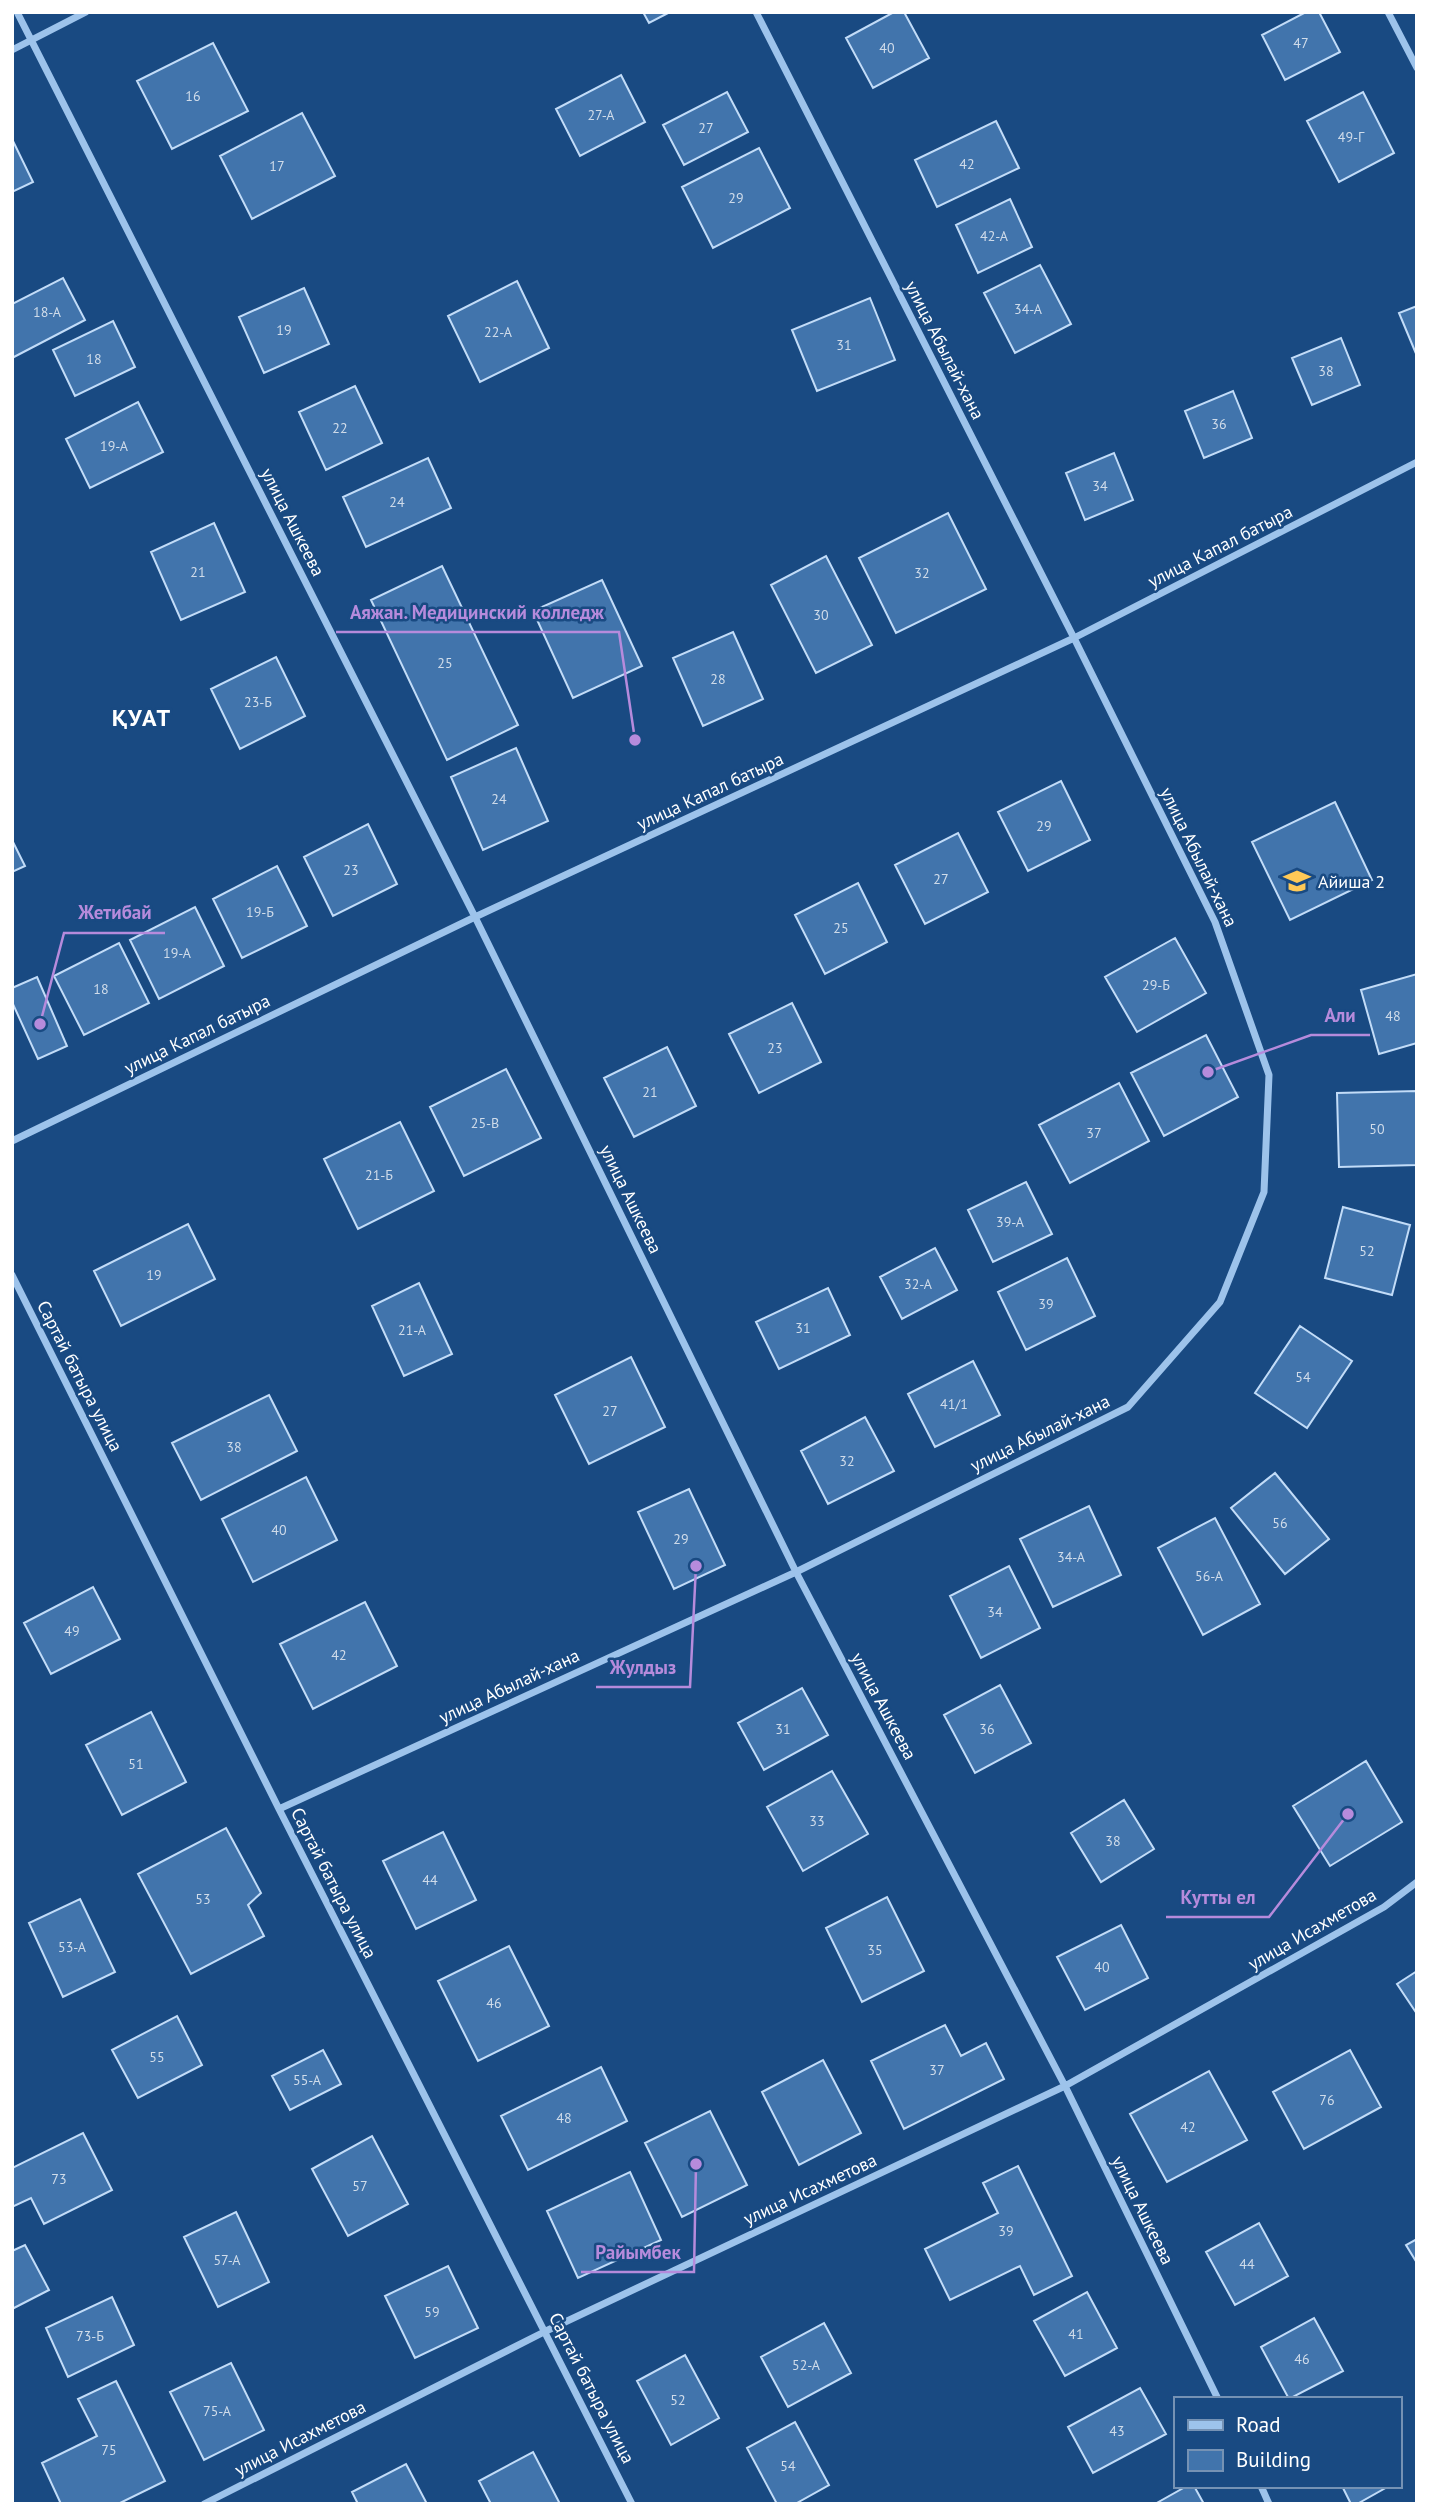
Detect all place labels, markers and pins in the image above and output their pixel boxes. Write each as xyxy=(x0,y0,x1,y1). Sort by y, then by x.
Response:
callout: Аяжан. Медицинский колледж xyxy=(336,592,619,632)
school or university icon: Айиша 2 xyxy=(1282,866,1312,896)
place label: Айиша 2 xyxy=(1318,870,1385,893)
callout: Жетибай xyxy=(64,893,165,933)
callout: Али xyxy=(1311,995,1370,1035)
callout: Жулдыз xyxy=(596,1647,690,1687)
callout: Кутты ел xyxy=(1166,1877,1269,1917)
callout: Райымбек xyxy=(581,2232,694,2272)

